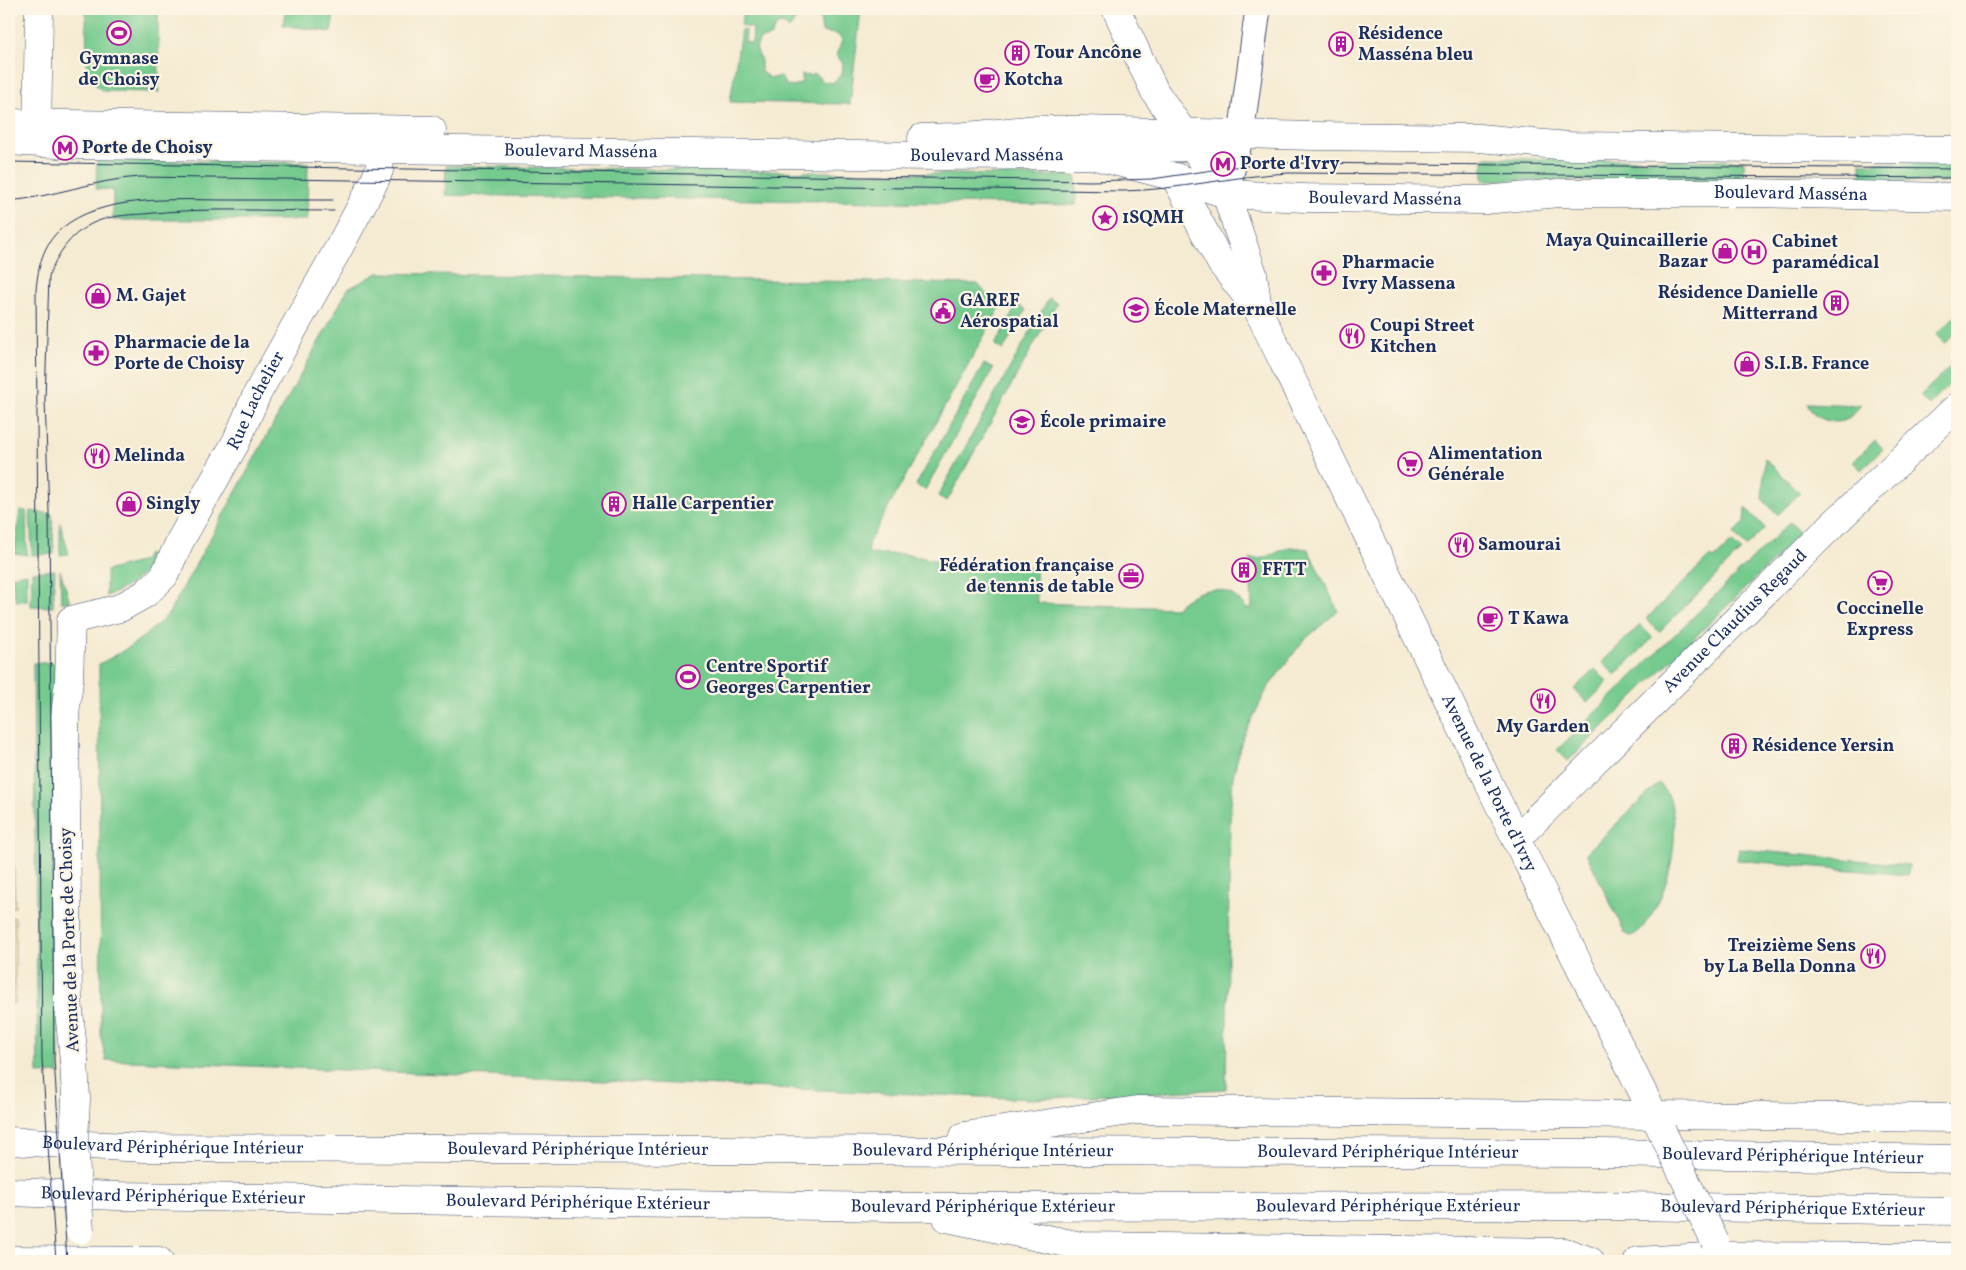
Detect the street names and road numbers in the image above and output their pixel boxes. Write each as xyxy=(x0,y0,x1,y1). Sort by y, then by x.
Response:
street label: Boulevard Masséna xyxy=(504,138,658,165)
street label: Boulevard Masséna xyxy=(910,143,1064,169)
street label: Boulevard Masséna xyxy=(1714,180,1868,208)
street label: Boulevard Masséna xyxy=(1308,186,1462,212)
street label: Rue Lachelier xyxy=(221,346,291,455)
street label: Avenue Claudius Regaud xyxy=(1657,544,1813,699)
street label: Avenue de la Porte d'Ivry xyxy=(1435,690,1543,877)
street label: Avenue de la Porte de Choisy xyxy=(54,827,86,1053)
street label: Boulevard Périphérique Intérieur xyxy=(41,1130,304,1161)
street label: Boulevard Périphérique Intérieur xyxy=(447,1137,709,1162)
street label: Boulevard Périphérique Intérieur xyxy=(852,1138,1114,1164)
street label: Boulevard Périphérique Intérieur xyxy=(1257,1139,1519,1165)
street label: Boulevard Périphérique Intérieur xyxy=(1662,1142,1924,1171)
street label: Boulevard Périphérique Extérieur xyxy=(40,1181,306,1211)
street label: Boulevard Périphérique Extérieur xyxy=(445,1188,711,1217)
street label: Boulevard Périphérique Extérieur xyxy=(850,1194,1116,1220)
street label: Boulevard Périphérique Extérieur xyxy=(1255,1194,1521,1219)
street label: Boulevard Périphérique Extérieur xyxy=(1660,1194,1926,1223)

